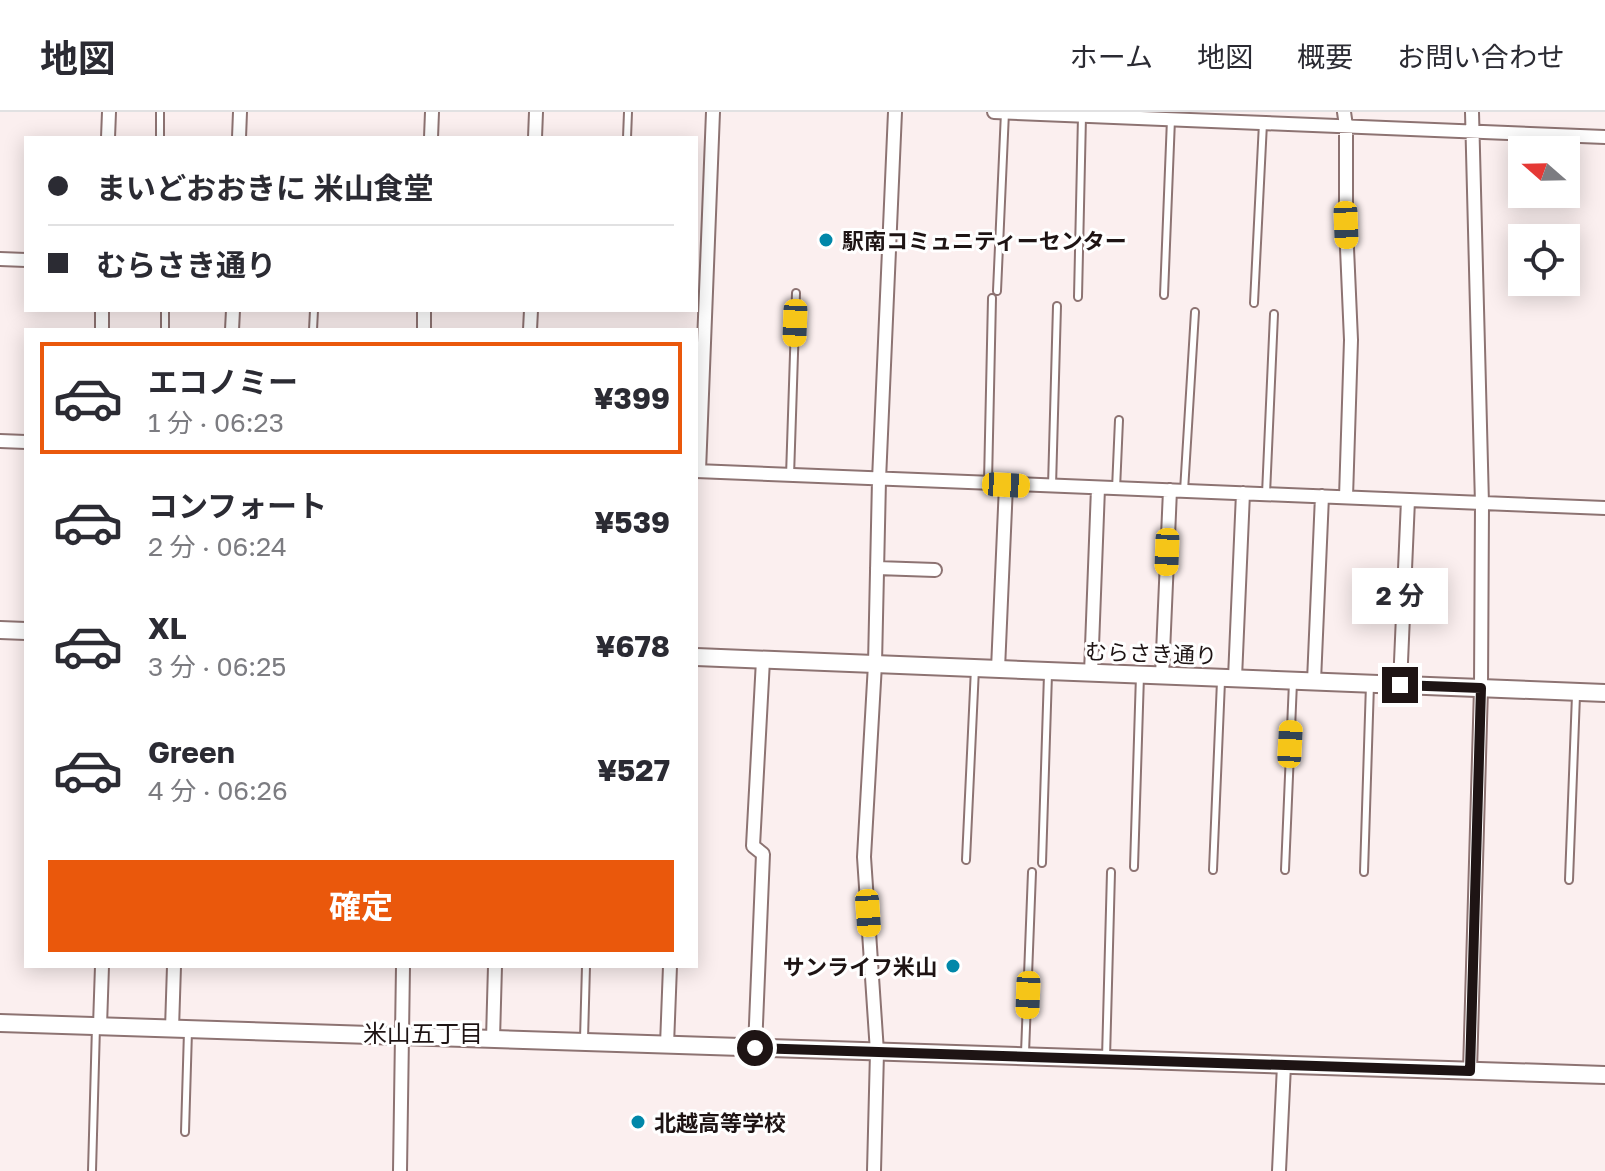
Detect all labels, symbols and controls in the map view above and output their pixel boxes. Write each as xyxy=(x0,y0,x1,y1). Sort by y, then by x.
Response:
text: 地図 xyxy=(40,35,116,80)
text: ホーム xyxy=(1070,40,1153,73)
text: 地図 xyxy=(1197,40,1253,73)
text: 概要 xyxy=(1297,40,1353,73)
text: お問い合わせ xyxy=(1397,40,1565,73)
north arrow xyxy=(1508,136,1580,208)
map controls xyxy=(1508,136,1580,296)
text: まいどおおきに 米山食堂 xyxy=(96,170,434,206)
car xyxy=(1333,201,1359,249)
button: locate xyxy=(1508,224,1580,296)
place label: 駅南コミュニティーセンター xyxy=(842,227,1127,254)
marker: 駅南コミュニティーセンター xyxy=(817,231,835,249)
text: むらさき通り xyxy=(96,247,276,283)
car xyxy=(782,299,808,347)
icon: car xyxy=(52,362,124,434)
text: エコノミー xyxy=(148,364,298,400)
text: ¥399 xyxy=(594,380,670,416)
text: 1 分 · 06:23 xyxy=(148,407,284,438)
car xyxy=(981,472,1031,498)
icon: car xyxy=(52,486,124,558)
text: コンフォート xyxy=(148,488,327,524)
text: ¥539 xyxy=(595,504,670,540)
car xyxy=(1154,528,1180,576)
text: 2 分 · 06:24 xyxy=(148,531,287,562)
callout: 2 分 xyxy=(1352,569,1448,625)
text: 2 分 xyxy=(1376,580,1424,611)
icon: car xyxy=(52,610,124,682)
text: XL xyxy=(148,610,187,646)
text: ¥678 xyxy=(596,628,670,664)
street label: むらさき通り xyxy=(1085,637,1217,669)
text: 3 分 · 06:25 xyxy=(148,651,286,682)
route end xyxy=(1382,667,1418,703)
car xyxy=(1277,719,1303,769)
icon: car xyxy=(52,734,124,806)
text: Green xyxy=(148,734,235,770)
text: ¥527 xyxy=(597,752,670,788)
text: 4 分 · 06:26 xyxy=(148,775,288,806)
button: 確定 xyxy=(48,860,674,952)
car xyxy=(854,888,882,938)
place label: サンライフ米山 xyxy=(783,953,937,980)
marker: サンライフ米山 xyxy=(944,957,962,975)
car xyxy=(1015,971,1041,1019)
district label: 米山五丁目 xyxy=(363,1018,483,1047)
route start xyxy=(737,1030,773,1066)
place label: 北越高等学校 xyxy=(654,1109,786,1136)
marker: 北越高等学校 xyxy=(629,1113,647,1131)

